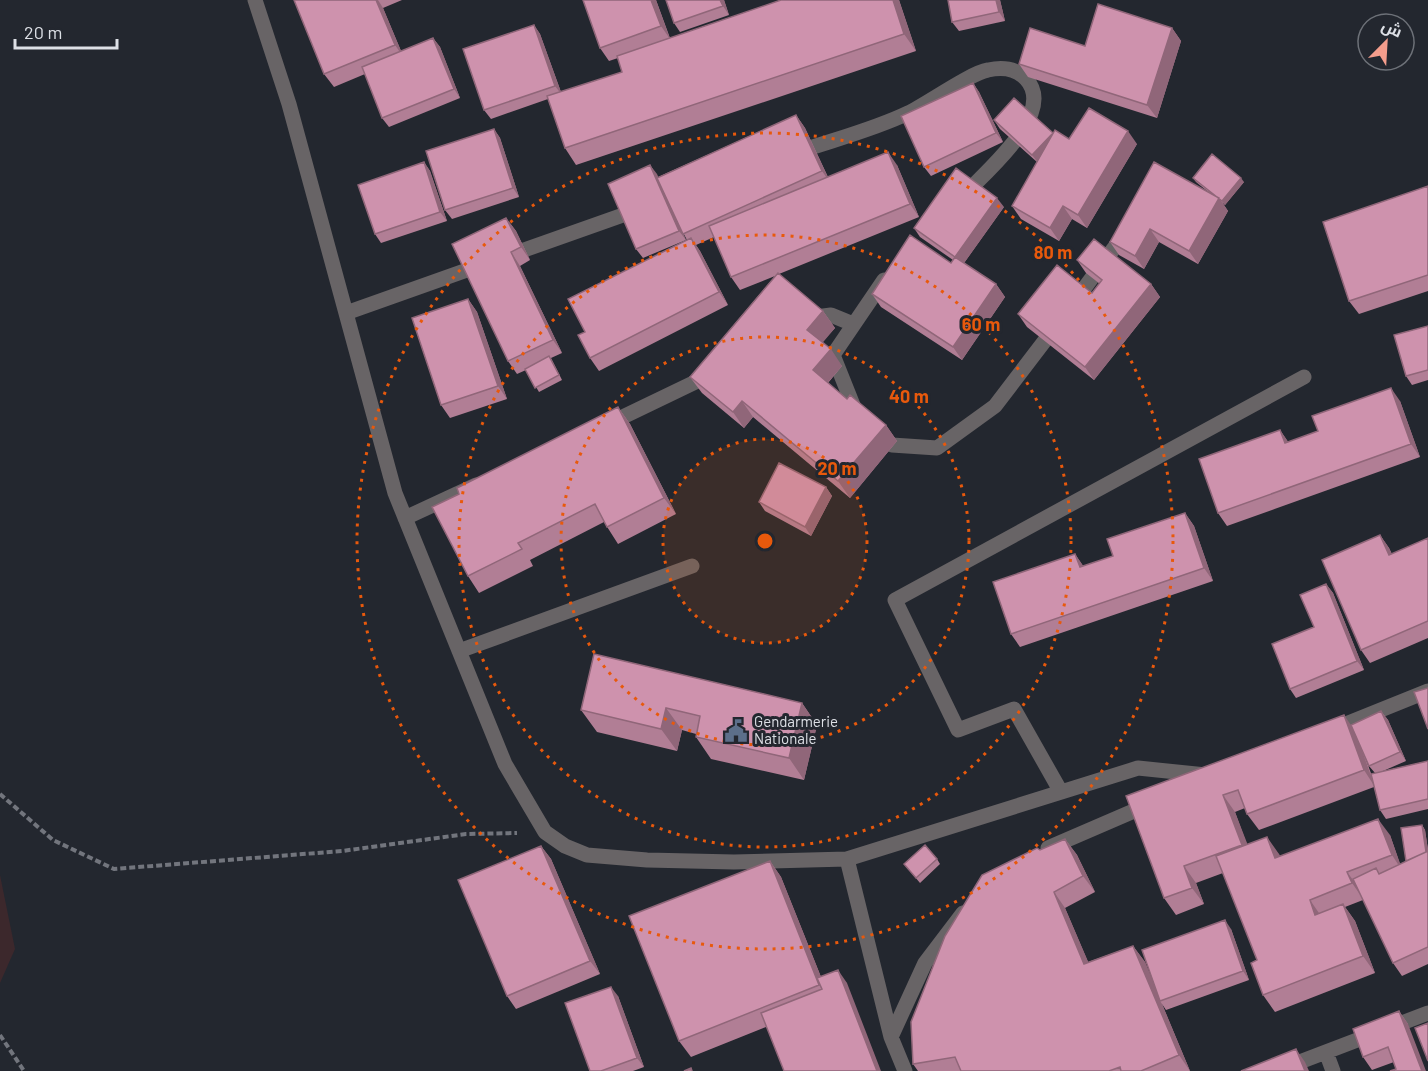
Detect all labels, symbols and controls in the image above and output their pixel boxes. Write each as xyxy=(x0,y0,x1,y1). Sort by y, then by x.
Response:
scale bar xyxy=(15,12,117,50)
north arrow xyxy=(1356,12,1416,72)
text: ش xyxy=(1379,15,1406,42)
text: 20 m xyxy=(24,21,62,43)
text: 80 m xyxy=(1034,241,1072,263)
text: 60 m xyxy=(962,313,1000,335)
text: 40 m xyxy=(889,385,929,407)
text: 20 m xyxy=(818,457,856,479)
centre of rings xyxy=(755,531,775,551)
place label: Gendarmerie Nationale xyxy=(754,712,838,747)
public building icon: Gendarmerie Nationale xyxy=(723,718,749,744)

